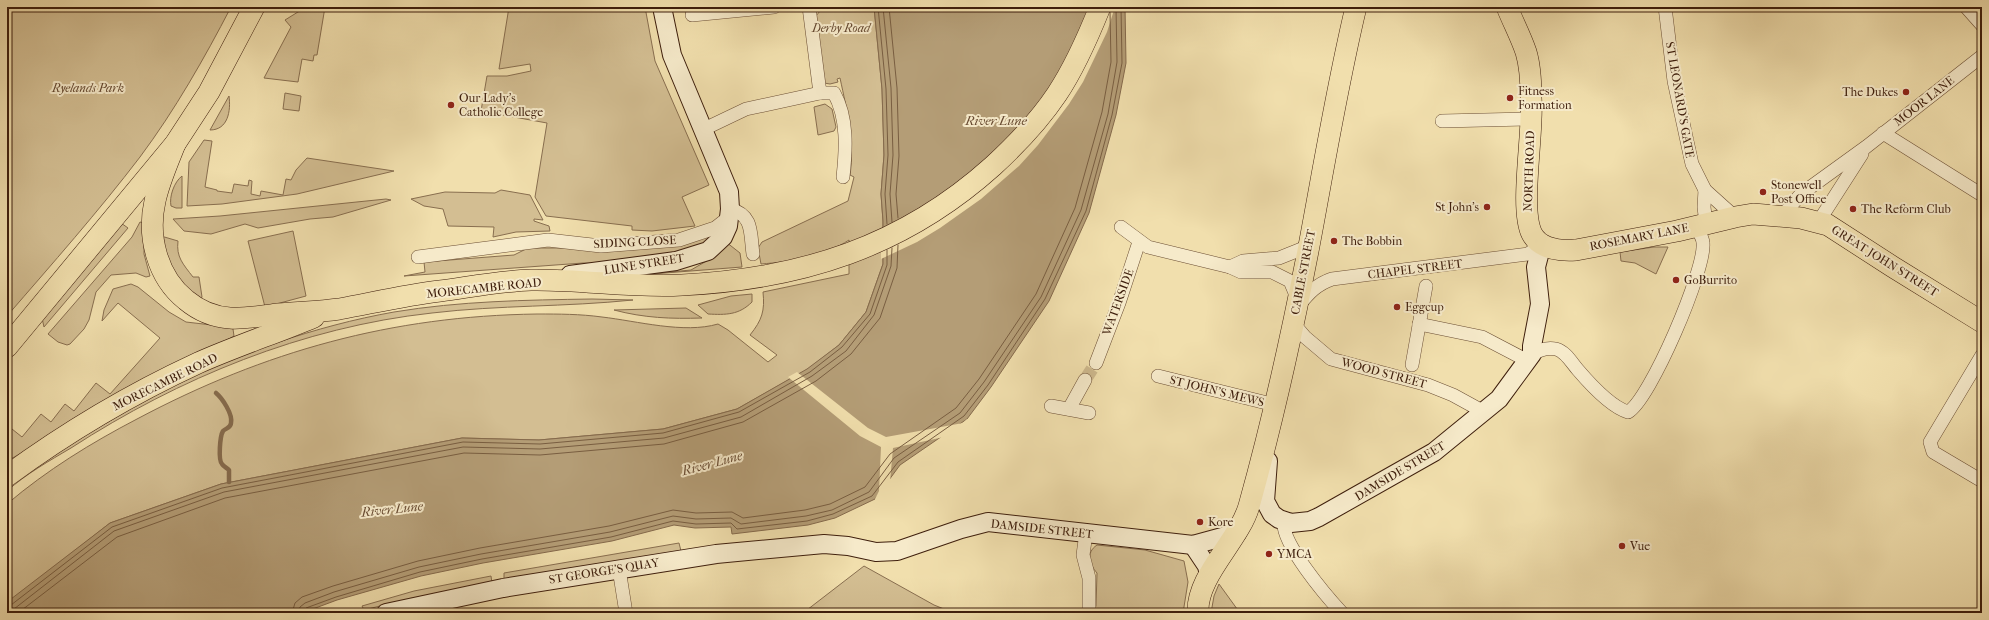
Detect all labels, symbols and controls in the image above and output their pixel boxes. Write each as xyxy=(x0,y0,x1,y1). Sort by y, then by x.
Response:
park label: Derby Road xyxy=(811,21,872,35)
street label: ST LEONARD'S GATE xyxy=(1663,41,1697,159)
street label: MOOR LANE xyxy=(1891,73,1957,129)
park label: Ryelands Park xyxy=(51,81,124,95)
place label: Fitness Formation xyxy=(1518,84,1572,112)
place label: The Dukes xyxy=(1842,85,1899,99)
marker: The Dukes xyxy=(1901,87,1911,97)
place label: Our Lady's Catholic College xyxy=(459,91,543,119)
marker: Fitness Formation xyxy=(1505,93,1515,103)
marker: Our Lady's Catholic College xyxy=(446,100,456,110)
water label: River Lune xyxy=(964,113,1028,128)
street label: NORTH ROAD xyxy=(1521,130,1537,212)
place label: Stonewell Post Office xyxy=(1771,178,1827,206)
marker: Stonewell Post Office xyxy=(1758,187,1768,197)
place label: St John's xyxy=(1435,200,1480,214)
marker: St John's xyxy=(1482,202,1492,212)
place label: The Reform Club xyxy=(1861,202,1951,216)
marker: The Reform Club xyxy=(1848,204,1858,214)
street label: ROSEMARY LANE xyxy=(1588,221,1690,253)
street label: GREAT JOHN STREET xyxy=(1829,222,1942,300)
street label: CABLE STREET xyxy=(1288,227,1318,316)
street label: SIDING CLOSE xyxy=(593,233,677,251)
place label: The Bobbin xyxy=(1342,234,1402,248)
marker: The Bobbin xyxy=(1329,236,1339,246)
street label: LUNE STREET xyxy=(603,251,686,277)
street label: CHAPEL STREET xyxy=(1367,256,1464,282)
street label: WATERSIDE xyxy=(1099,267,1137,338)
place label: GoBurrito xyxy=(1684,273,1737,287)
street label: MORECAMBE ROAD xyxy=(426,275,542,301)
marker: GoBurrito xyxy=(1671,275,1681,285)
place label: Eggcup xyxy=(1405,300,1444,314)
marker: Eggcup xyxy=(1392,302,1402,312)
street label: MORECAMBE ROAD xyxy=(110,350,220,414)
street label: WOOD STREET xyxy=(1339,355,1429,391)
street label: ST JOHN'S MEWS xyxy=(1168,372,1266,410)
street label: DAMSIDE STREET xyxy=(1352,438,1449,504)
water label: River Lune xyxy=(679,448,744,478)
water label: River Lune xyxy=(360,498,424,520)
place label: Kore xyxy=(1208,515,1234,529)
street label: DAMSIDE STREET xyxy=(990,517,1095,541)
marker: Kore xyxy=(1195,517,1205,527)
place label: Vue xyxy=(1629,539,1650,553)
marker: Vue xyxy=(1617,541,1627,551)
place label: YMCA xyxy=(1276,547,1312,561)
marker: YMCA xyxy=(1264,549,1274,559)
street label: ST GEORGE'S QUAY xyxy=(548,555,661,587)

